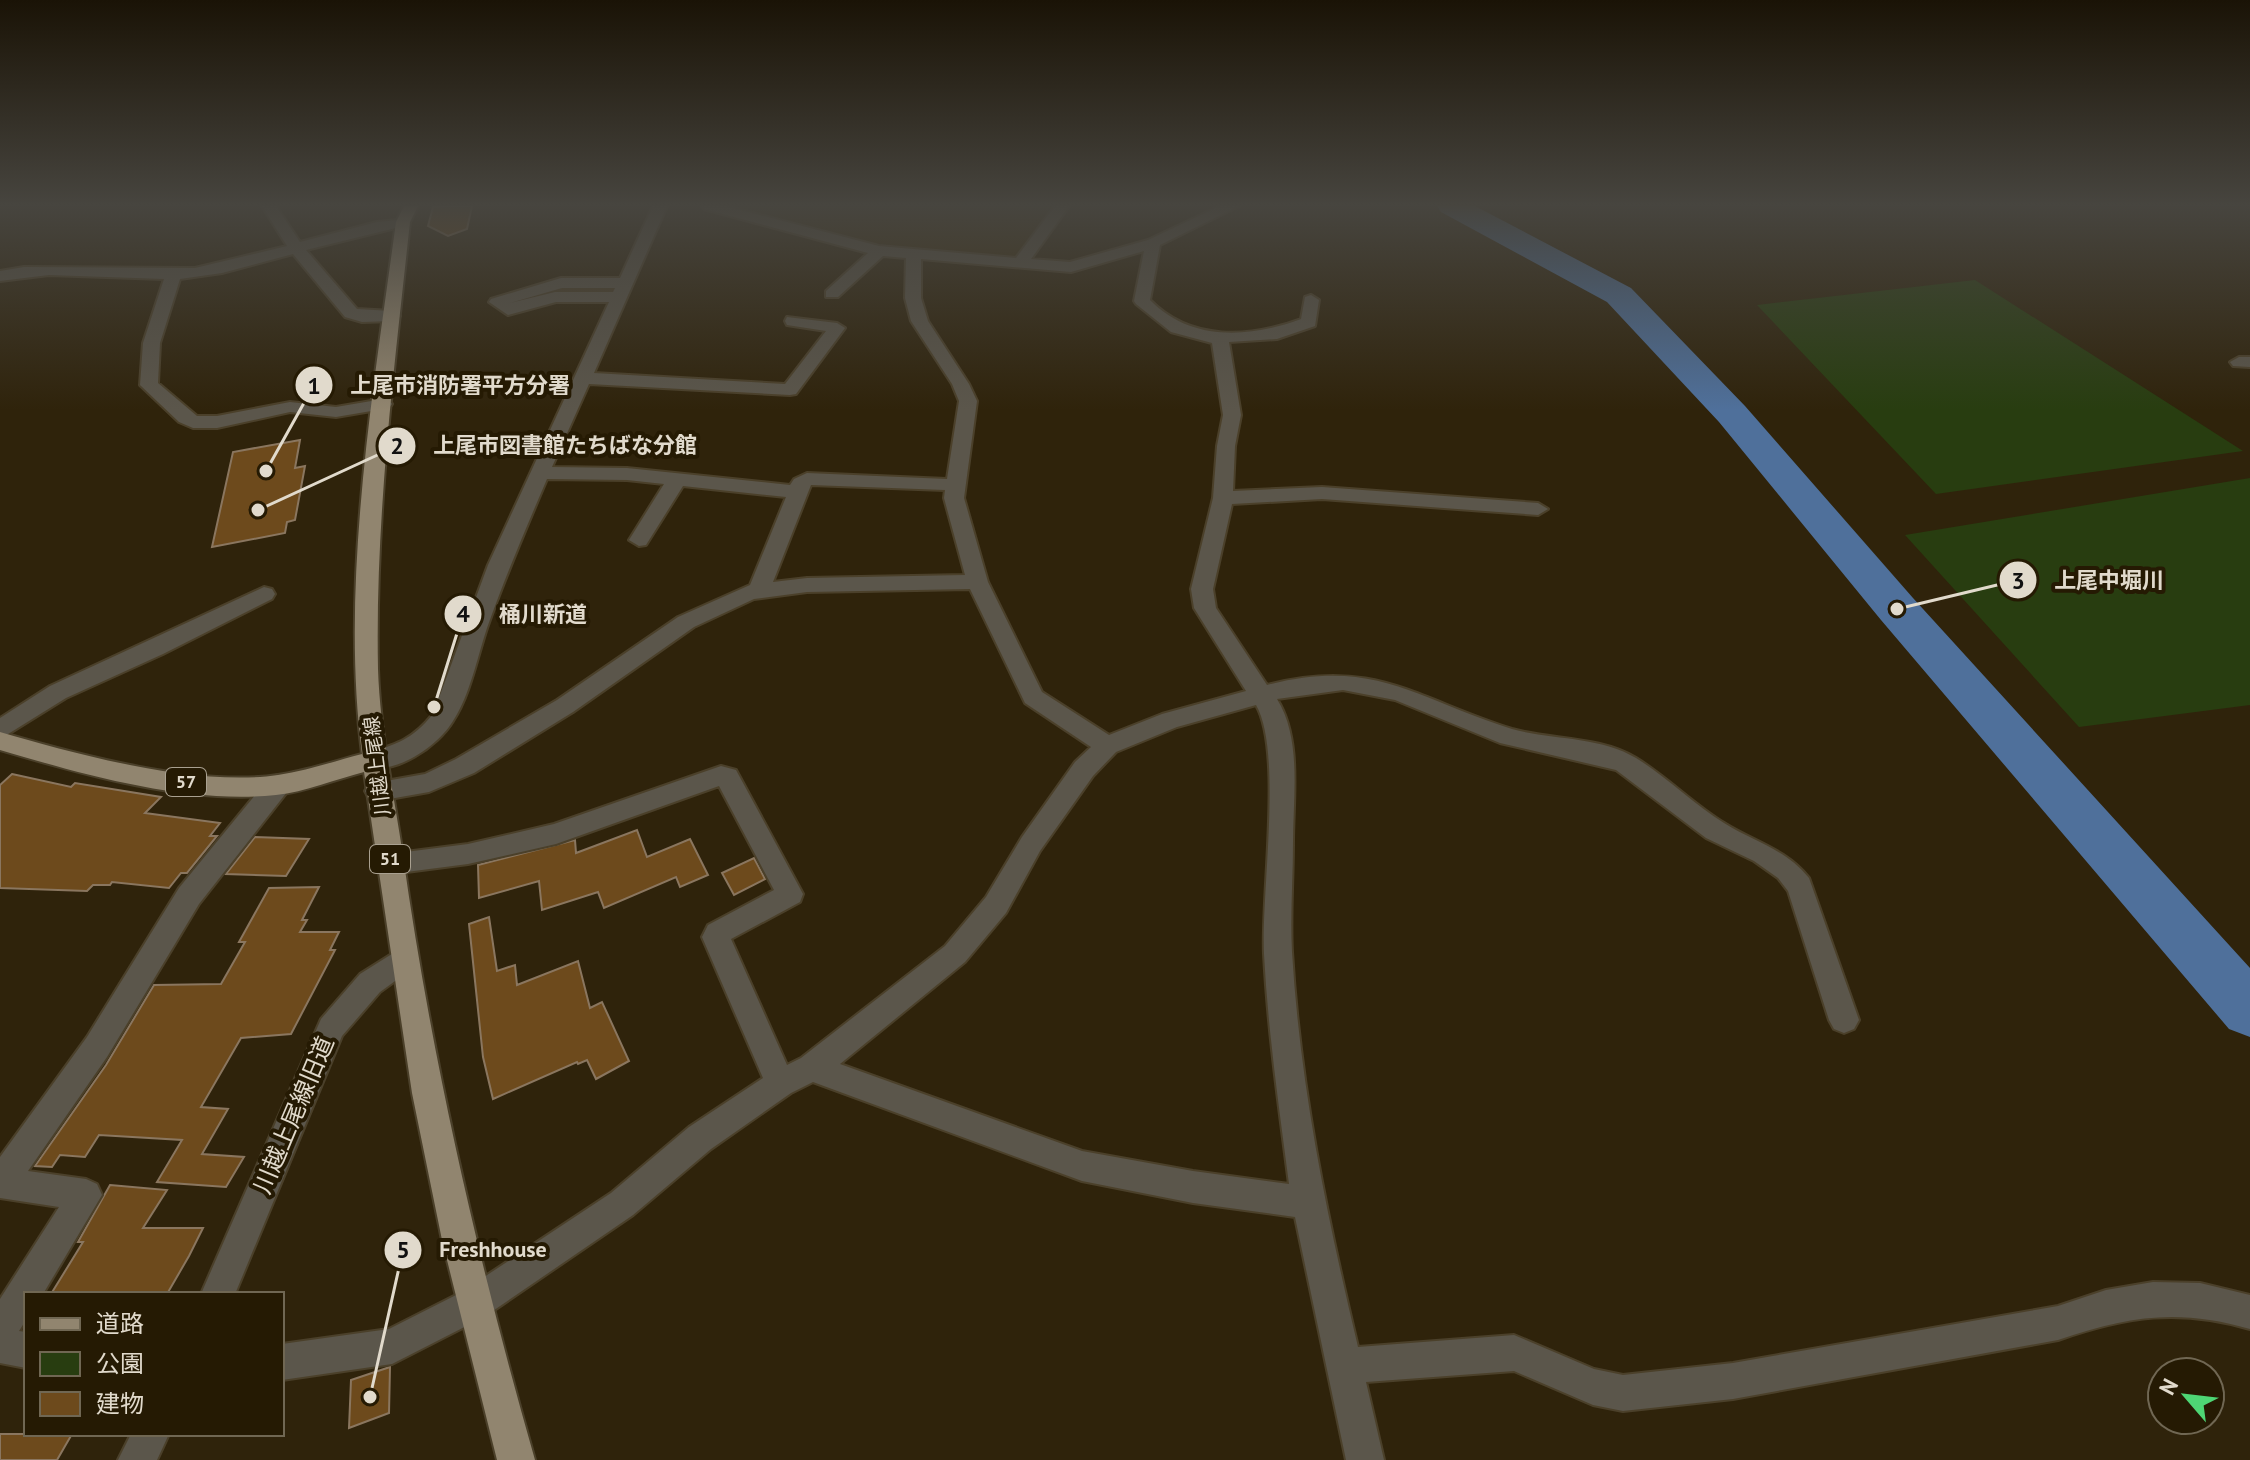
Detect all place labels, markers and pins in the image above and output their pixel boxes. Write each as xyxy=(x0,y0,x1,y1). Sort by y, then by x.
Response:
callout: 上尾市消防署平方分署 xyxy=(294,362,586,408)
callout: 上尾市図書館たちばな分館 xyxy=(377,423,713,469)
callout: 上尾中堀川 xyxy=(1998,557,2180,603)
callout: 桶川新道 xyxy=(443,591,603,637)
callout: Freshhouse xyxy=(383,1227,563,1273)

